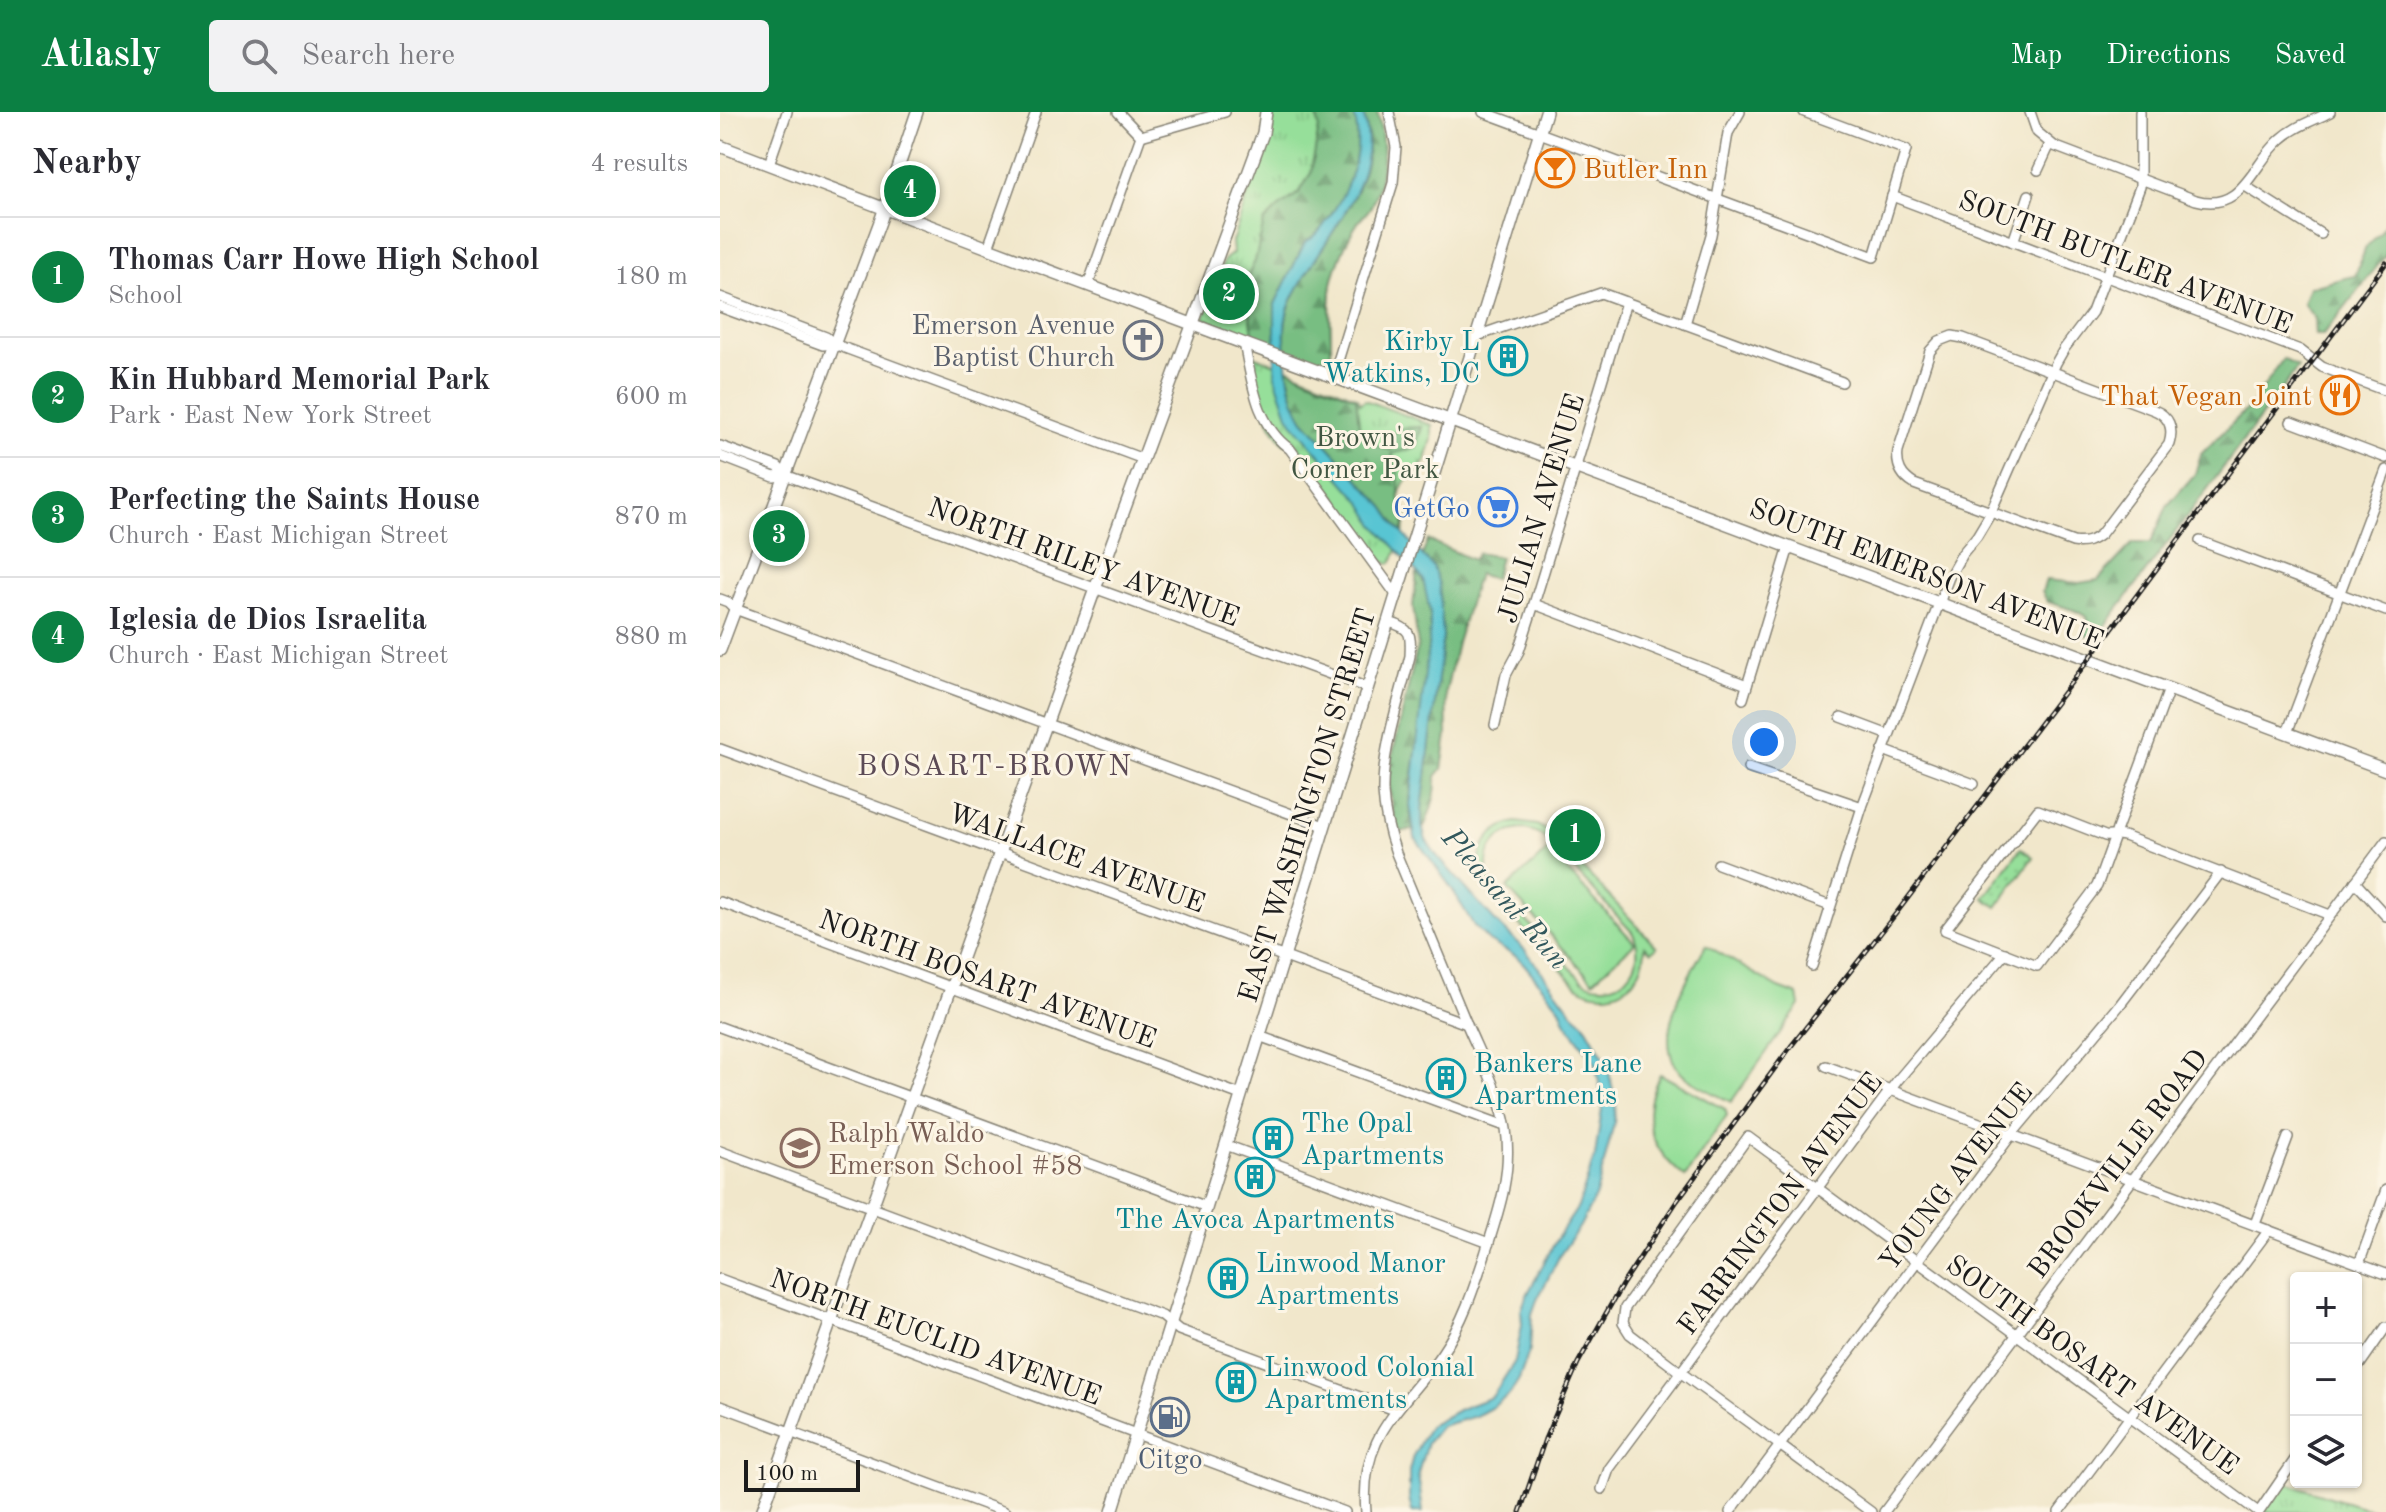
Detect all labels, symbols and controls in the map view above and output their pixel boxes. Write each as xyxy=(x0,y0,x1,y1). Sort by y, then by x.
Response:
search box xyxy=(209,20,769,92)
icon: search xyxy=(237,34,281,78)
text: Atlasly xyxy=(40,37,161,75)
text: Search here xyxy=(301,41,455,71)
text: Map xyxy=(2010,42,2062,70)
text: Directions xyxy=(2106,42,2231,70)
text: Saved xyxy=(2275,42,2346,70)
text: Nearby xyxy=(32,147,142,181)
bar icon: Butler Inn xyxy=(1534,147,1576,189)
text: 4 results xyxy=(590,151,688,177)
place label: Butler Inn xyxy=(1583,157,1708,185)
pin: 4 xyxy=(884,161,936,221)
street label: SOUTH BUTLER AVENUE xyxy=(1954,187,2296,340)
text: Thomas Carr Howe High School xyxy=(108,246,539,276)
text: 1 xyxy=(50,264,66,290)
text: 180 m xyxy=(615,264,688,290)
pin: 2 xyxy=(1203,264,1255,324)
text: School xyxy=(108,283,182,309)
place label: Emerson Avenue Baptist Church xyxy=(911,313,1115,373)
church icon: Emerson Avenue Baptist Church xyxy=(1122,319,1164,361)
place label: Kirby L Watkins, DC xyxy=(1323,329,1480,389)
building icon: Kirby L Watkins, DC xyxy=(1487,335,1529,377)
text: Kin Hubbard Memorial Park xyxy=(108,366,490,396)
restaurant icon: That Vegan Joint xyxy=(2319,374,2361,416)
text: 2 xyxy=(50,384,66,410)
text: 600 m xyxy=(615,384,688,410)
place label: That Vegan Joint xyxy=(2100,384,2312,412)
street label: JULIAN AVENUE xyxy=(1495,391,1591,627)
text: Park · East New York Street xyxy=(108,403,432,429)
park label: Brown's Corner Park xyxy=(1290,425,1440,485)
text: Perfecting the Saints House xyxy=(108,486,480,516)
supermarket icon: GetGo xyxy=(1477,486,1519,528)
street label: NORTH RILEY AVENUE xyxy=(924,494,1242,633)
street label: SOUTH EMERSON AVENUE xyxy=(1745,495,2107,656)
place label: GetGo xyxy=(1393,496,1470,524)
text: 3 xyxy=(50,504,66,530)
text: 870 m xyxy=(615,504,688,530)
pin: 3 xyxy=(753,506,805,566)
text: Church · East Michigan Street xyxy=(108,523,448,549)
text: Iglesia de Dios Israelita xyxy=(108,606,427,636)
street label: EAST WASHINGTON STREET xyxy=(1235,606,1382,1006)
text: 4 xyxy=(50,624,66,650)
text: 880 m xyxy=(615,624,688,650)
text: Church · East Michigan Street xyxy=(108,643,448,669)
your location xyxy=(1744,722,1784,762)
district label: BOSART-BROWN xyxy=(857,752,1133,782)
street label: WALLACE AVENUE xyxy=(944,800,1208,919)
pin: 1 xyxy=(1549,805,1601,865)
water label: Pleasant Run xyxy=(1435,822,1574,976)
street label: NORTH BOSART AVENUE xyxy=(815,907,1159,1055)
street label: BROOKVILLE ROAD xyxy=(2024,1045,2214,1284)
place label: Bankers Lane Apartments xyxy=(1474,1051,1642,1111)
building icon: Bankers Lane Apartments xyxy=(1425,1057,1467,1099)
street label: FARRINGTON AVENUE xyxy=(1674,1069,1889,1341)
street label: YOUNG AVENUE xyxy=(1876,1079,2039,1277)
place label: The Opal Apartments xyxy=(1301,1111,1444,1171)
building icon: The Opal Apartments xyxy=(1252,1117,1294,1159)
place label: Ralph Waldo Emerson School #58 xyxy=(828,1121,1083,1181)
school or university icon: Ralph Waldo Emerson School #58 xyxy=(779,1127,821,1169)
building icon: The Avoca Apartments xyxy=(1234,1156,1276,1198)
place label: The Avoca Apartments xyxy=(1115,1207,1395,1235)
place label: Linwood Manor Apartments xyxy=(1256,1251,1446,1311)
street label: SOUTH BOSART AVENUE xyxy=(1940,1251,2242,1482)
building icon: Linwood Manor Apartments xyxy=(1207,1257,1249,1299)
street label: NORTH EUCLID AVENUE xyxy=(766,1266,1104,1412)
map controls xyxy=(2290,1272,2362,1488)
button: + xyxy=(2290,1272,2362,1344)
button: − xyxy=(2290,1344,2362,1416)
place label: Linwood Colonial Apartments xyxy=(1264,1355,1474,1415)
building icon: Linwood Colonial Apartments xyxy=(1215,1361,1257,1403)
fuel station icon: Citgo xyxy=(1149,1396,1191,1438)
button: layers xyxy=(2290,1416,2362,1488)
place label: Citgo xyxy=(1137,1447,1203,1475)
scale bar xyxy=(744,1456,860,1492)
text: 100 m xyxy=(756,1463,818,1485)

